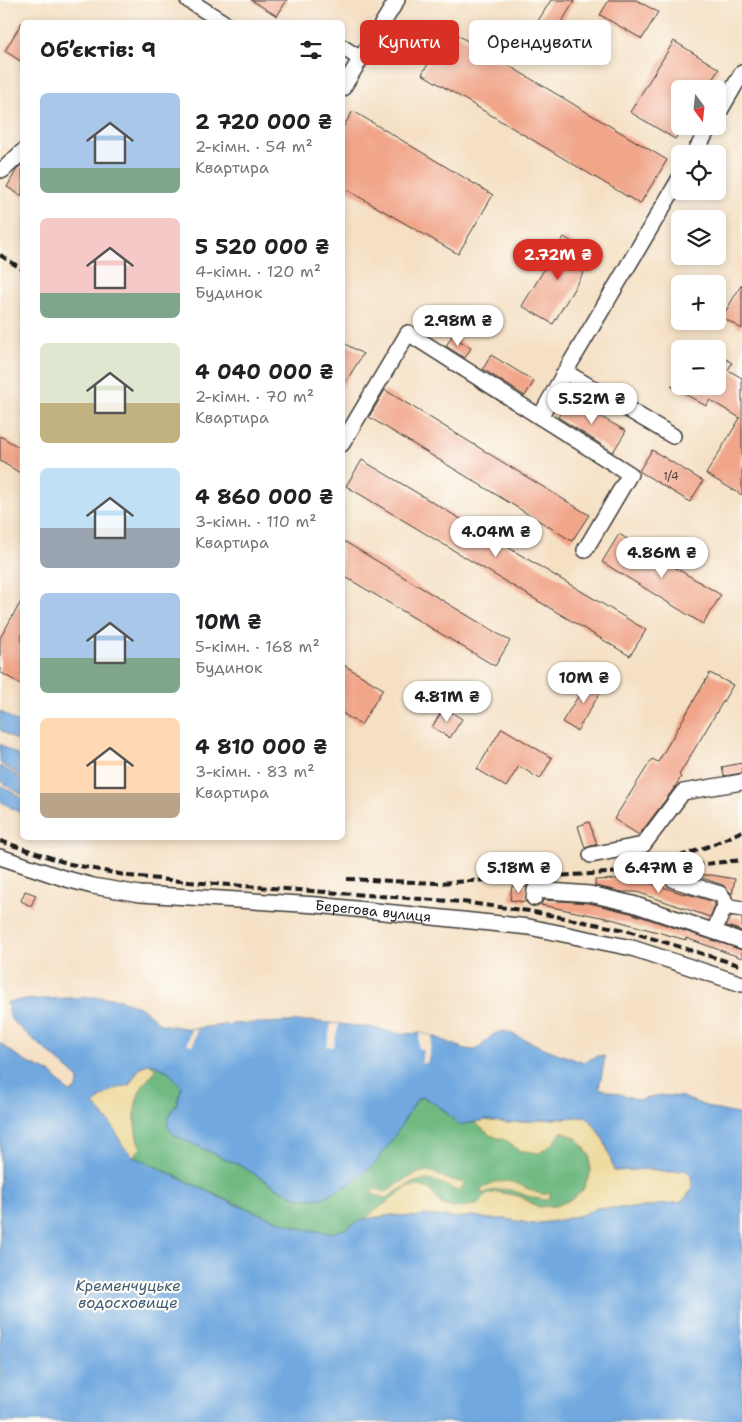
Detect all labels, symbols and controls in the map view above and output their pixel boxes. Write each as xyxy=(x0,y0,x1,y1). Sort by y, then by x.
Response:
chip: Купити xyxy=(360,20,459,65)
chip: Орендувати xyxy=(469,20,611,65)
text: Об’єктів: 9 xyxy=(40,36,156,64)
icon: filters xyxy=(297,36,325,64)
north arrow xyxy=(671,80,726,135)
map controls xyxy=(671,80,726,395)
text: 2 720 000 ₴ xyxy=(195,108,332,136)
icon: home xyxy=(80,113,140,173)
text: 2-кімн. · 54 m² xyxy=(195,136,313,157)
button: locate xyxy=(671,145,726,200)
text: Квартира xyxy=(195,157,269,178)
button: layers xyxy=(671,210,726,265)
text: 5 520 000 ₴ xyxy=(195,233,330,261)
icon: home xyxy=(80,238,140,298)
pin: 2.72M ₴ xyxy=(512,238,604,281)
text: 2.72M ₴ xyxy=(524,244,592,265)
text: 4-кімн. · 120 m² xyxy=(195,261,321,282)
button: + xyxy=(671,275,726,330)
text: Будинок xyxy=(195,282,263,303)
pin: 2.98M ₴ xyxy=(412,304,504,347)
text: 2.98M ₴ xyxy=(424,310,492,331)
button: − xyxy=(671,340,726,395)
text: 4 040 000 ₴ xyxy=(195,358,334,386)
icon: home xyxy=(80,363,140,423)
pin: 5.52M ₴ xyxy=(546,382,638,425)
text: 2-кімн. · 70 m² xyxy=(195,386,314,407)
text: 5.52M ₴ xyxy=(558,388,626,409)
text: Квартира xyxy=(195,407,269,428)
house number: 1/4 xyxy=(663,469,679,484)
text: 4 860 000 ₴ xyxy=(195,483,334,511)
icon: home xyxy=(80,488,140,548)
text: 3-кімн. · 110 m² xyxy=(195,511,317,532)
pin: 4.04M ₴ xyxy=(450,516,542,558)
text: 4.04M ₴ xyxy=(461,521,531,542)
text: Квартира xyxy=(195,532,269,553)
pin: 4.86M ₴ xyxy=(616,536,708,579)
text: 4.86M ₴ xyxy=(627,542,697,563)
text: 10M ₴ xyxy=(195,608,262,636)
icon: home xyxy=(80,613,140,673)
text: 5-кімн. · 168 m² xyxy=(195,636,320,657)
text: Будинок xyxy=(195,657,263,678)
pin: 10M ₴ xyxy=(549,662,619,704)
text: 10M ₴ xyxy=(559,667,609,688)
pin: 4.81M ₴ xyxy=(401,680,493,723)
text: 4.81M ₴ xyxy=(414,686,480,707)
text: 4 810 000 ₴ xyxy=(195,733,328,761)
icon: home xyxy=(80,738,140,798)
text: 3-кімн. · 83 m² xyxy=(195,761,315,782)
text: Квартира xyxy=(195,782,269,803)
pin: 5.18M ₴ xyxy=(473,852,565,894)
pin: 6.47M ₴ xyxy=(613,852,705,894)
text: 5.18M ₴ xyxy=(487,857,551,878)
text: 6.47M ₴ xyxy=(625,857,693,878)
street label: Берегова вулиця xyxy=(314,896,432,926)
water label: Кременчуцьке водосховище xyxy=(75,1276,181,1313)

